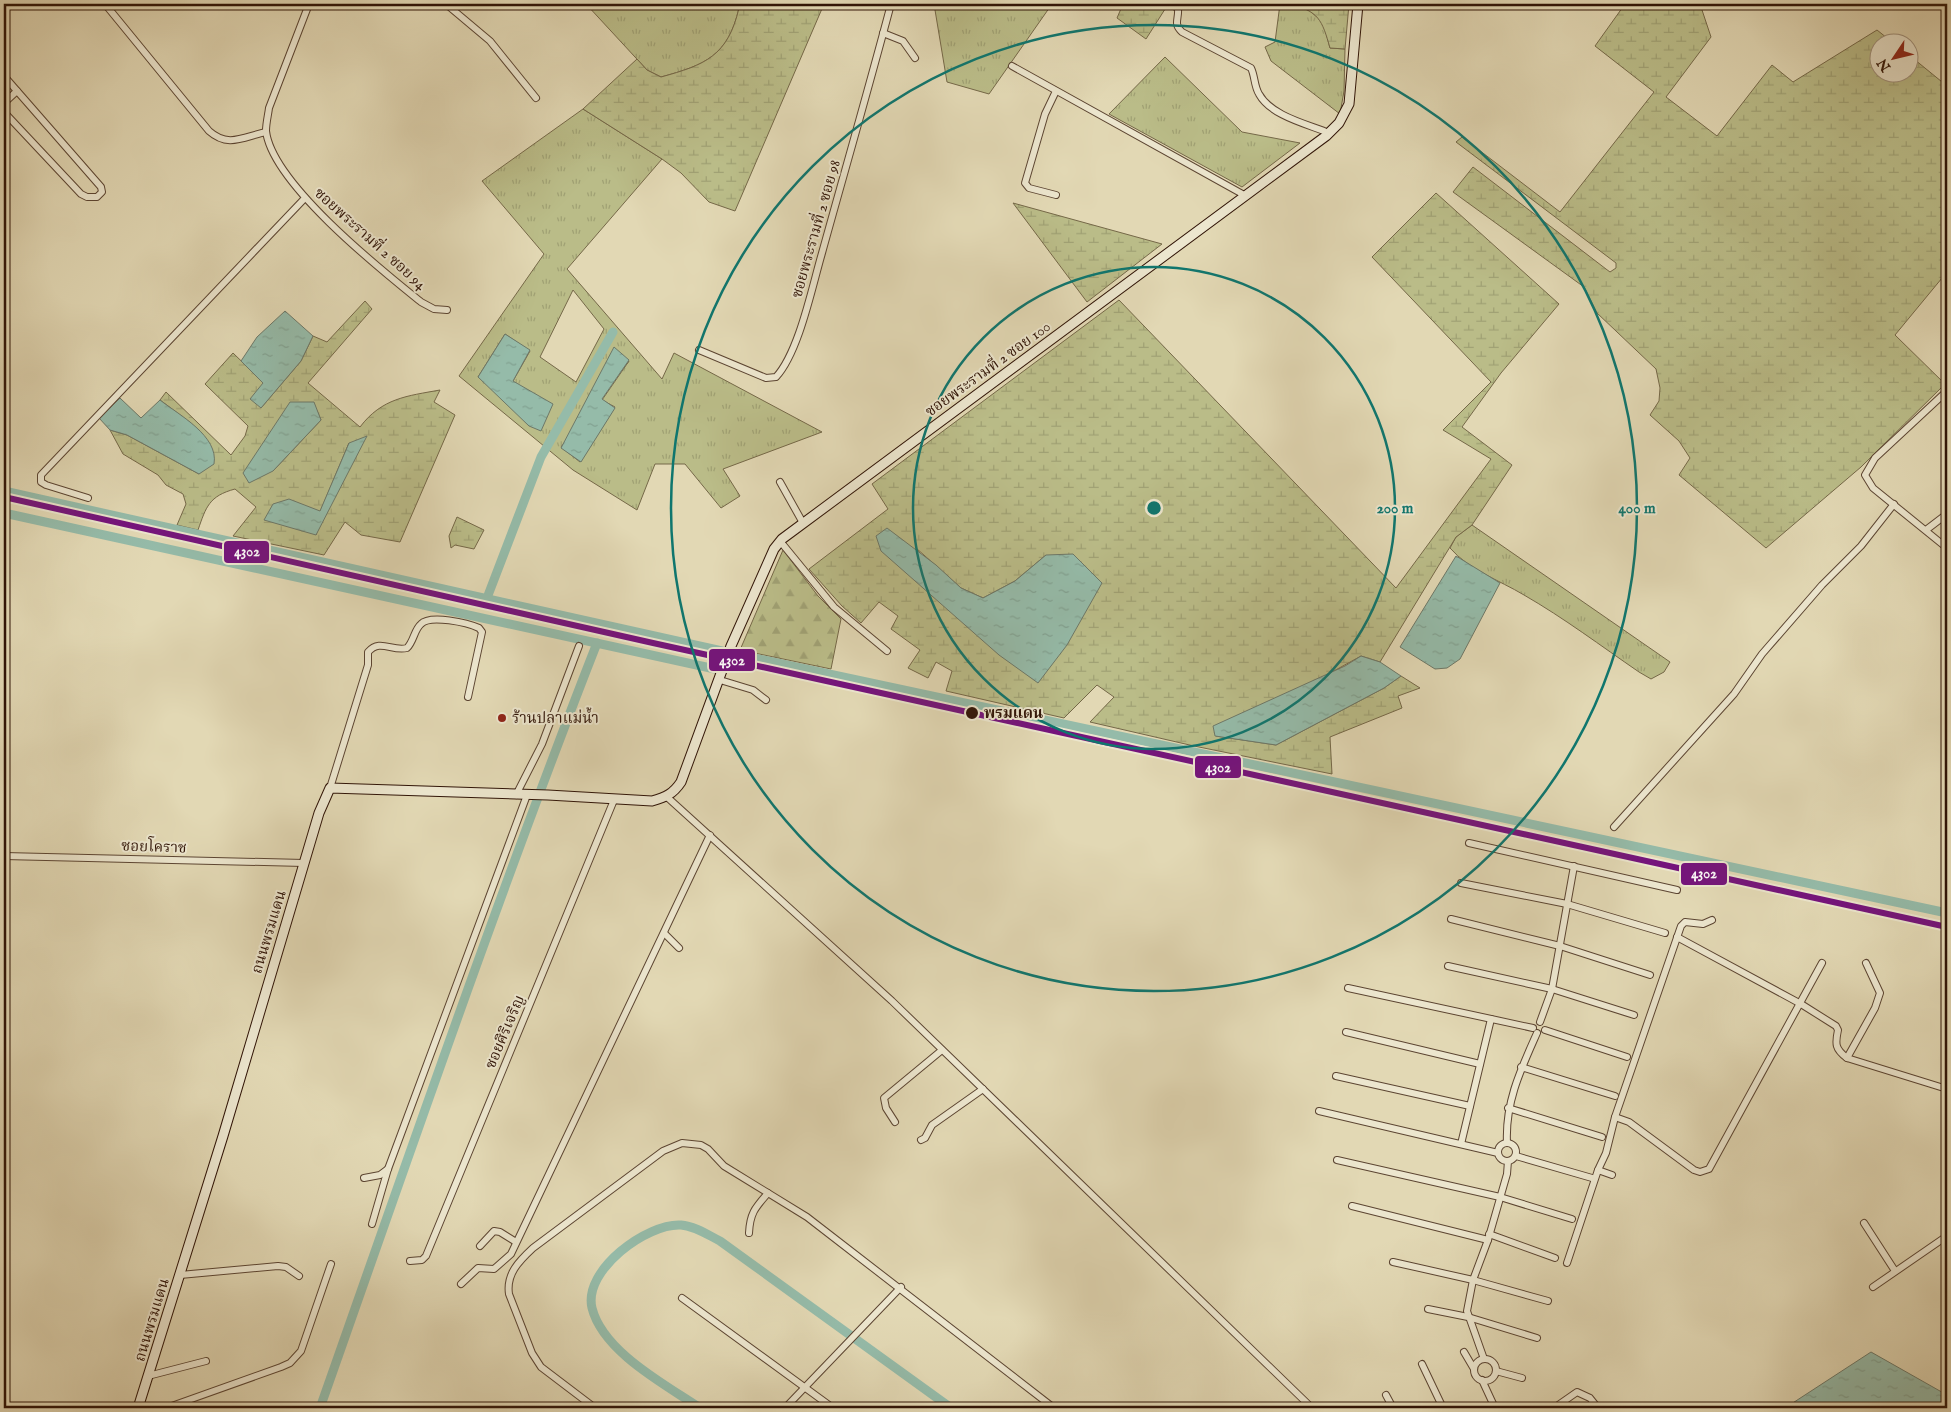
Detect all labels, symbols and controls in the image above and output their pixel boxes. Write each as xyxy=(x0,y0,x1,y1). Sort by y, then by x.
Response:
north arrow xyxy=(1868,32,1918,82)
text: N xyxy=(1873,55,1896,76)
street label: ซอยพระรามที่ 2 ซอย 98 xyxy=(785,157,845,300)
street label: ซอยพระรามที่ 2 ซอย 94 xyxy=(310,182,432,295)
street label: ซอยพระรามที่ 2 ซอย 100 xyxy=(920,315,1054,421)
centre of rings xyxy=(1145,499,1163,517)
text: 200 m xyxy=(1377,499,1414,518)
text: 400 m xyxy=(1619,499,1656,518)
line badge: 4302 xyxy=(223,540,270,564)
text: 4302 xyxy=(234,543,260,561)
line badge: 4302 xyxy=(708,648,756,672)
text: 4302 xyxy=(719,652,745,670)
place label: พรมแดน xyxy=(984,704,1043,723)
marker: พรมแดน xyxy=(964,705,980,721)
place label: ร้านปลาแม่น้ำ xyxy=(512,707,599,728)
marker: ร้านปลาแม่น้ำ xyxy=(496,712,508,724)
line badge: 4302 xyxy=(1194,755,1242,779)
text: 4302 xyxy=(1205,759,1231,777)
street label: ซอยโคราช xyxy=(121,834,187,858)
line badge: 4302 xyxy=(1680,862,1728,886)
text: 4302 xyxy=(1691,865,1717,883)
street label: ถนนพรมแดน xyxy=(247,888,291,976)
street label: ซอยศิริเจริญ xyxy=(481,992,529,1072)
street label: ถนนพรมแดน xyxy=(130,1276,174,1364)

